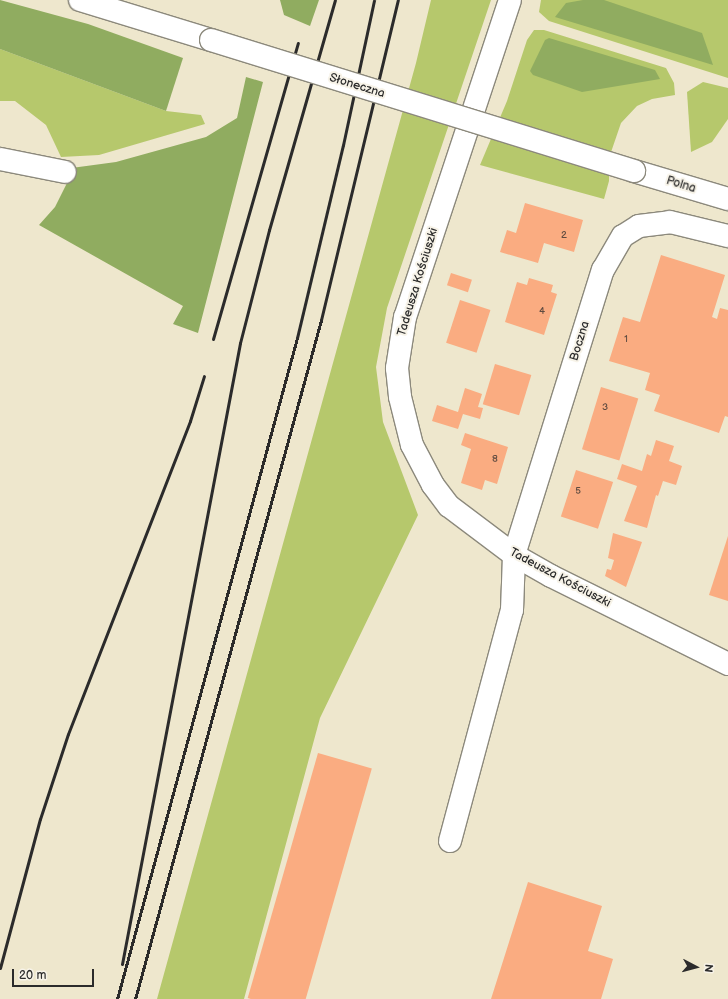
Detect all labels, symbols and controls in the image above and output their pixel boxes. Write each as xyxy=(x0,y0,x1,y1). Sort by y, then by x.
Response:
street label: Słoneczna xyxy=(327,71,387,101)
street label: Polna xyxy=(664,174,698,196)
street label: Tadeusza Kościuszki xyxy=(395,226,441,338)
house number: 2 xyxy=(561,230,567,242)
house number: 4 xyxy=(539,306,545,318)
street label: Boczna xyxy=(567,319,593,363)
house number: 1 xyxy=(624,334,628,346)
house number: 3 xyxy=(602,402,608,414)
house number: 8 xyxy=(492,454,498,466)
house number: 5 xyxy=(575,486,581,498)
street label: Tadeusza Kościuszki xyxy=(507,545,613,611)
north arrow xyxy=(676,947,716,987)
scale bar xyxy=(14,961,96,987)
text: N xyxy=(702,964,715,973)
text: 20 m xyxy=(19,968,46,983)

